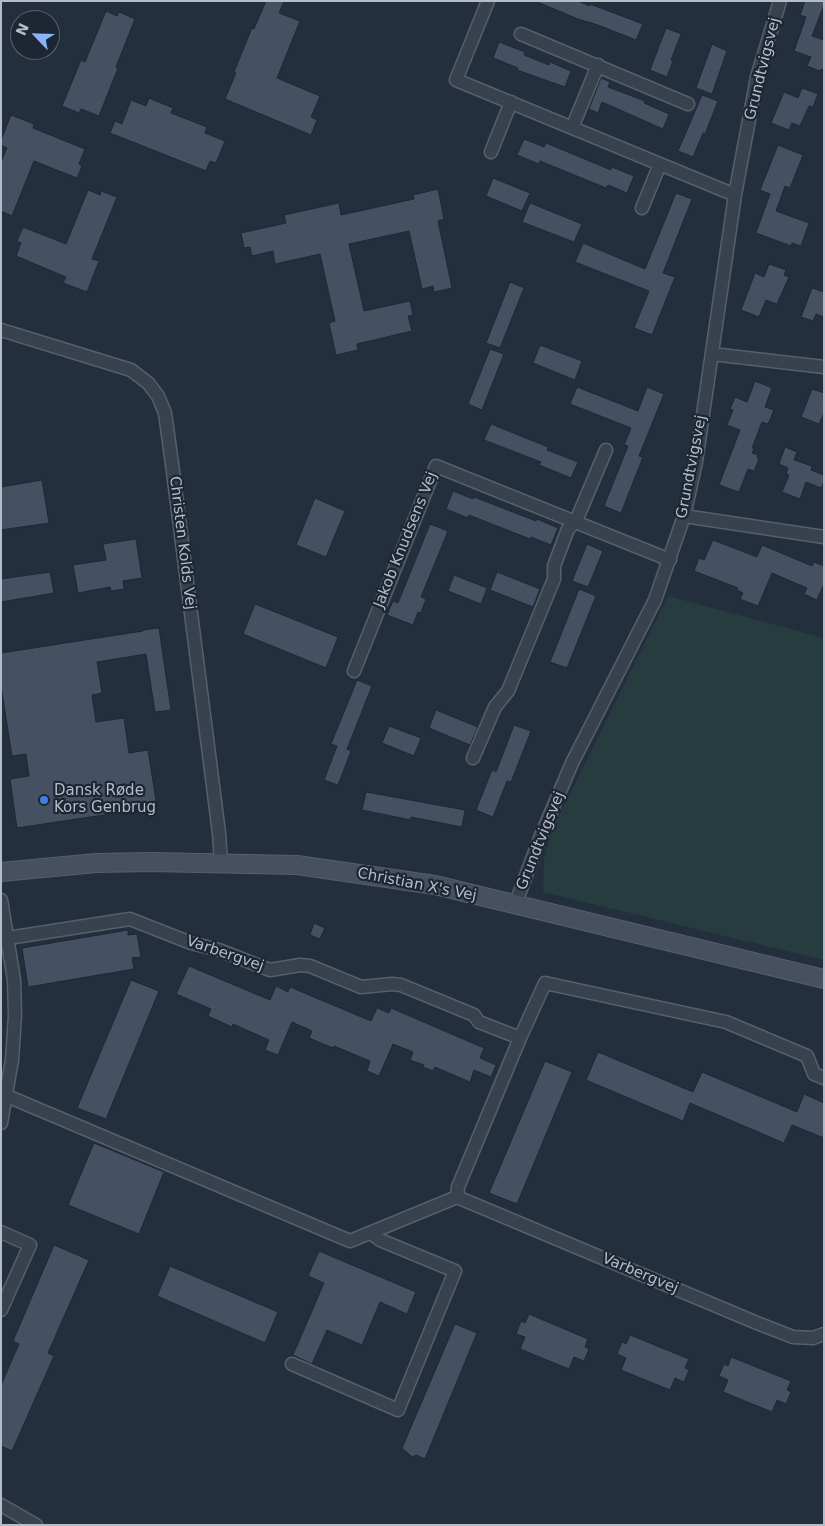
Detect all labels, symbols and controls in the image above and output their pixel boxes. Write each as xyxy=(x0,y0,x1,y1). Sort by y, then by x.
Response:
north arrow xyxy=(10,10,60,60)
street label: Grundtvigsvej xyxy=(742,16,784,122)
text: N xyxy=(13,21,32,38)
street label: Grundtvigsvej xyxy=(673,414,711,520)
street label: Jakob Knudsens Vej xyxy=(370,469,442,611)
street label: Christen Kolds Vej xyxy=(165,475,199,611)
place label: Dansk Røde Kors Genbrug xyxy=(54,782,156,817)
street label: Grundtvigsvej xyxy=(513,789,569,893)
marker: Dansk Røde Kors Genbrug xyxy=(38,794,50,806)
street label: Christian X's Vej xyxy=(356,865,478,905)
street label: Varbergvej xyxy=(184,932,266,976)
street label: Varbergvej xyxy=(599,1250,681,1298)

